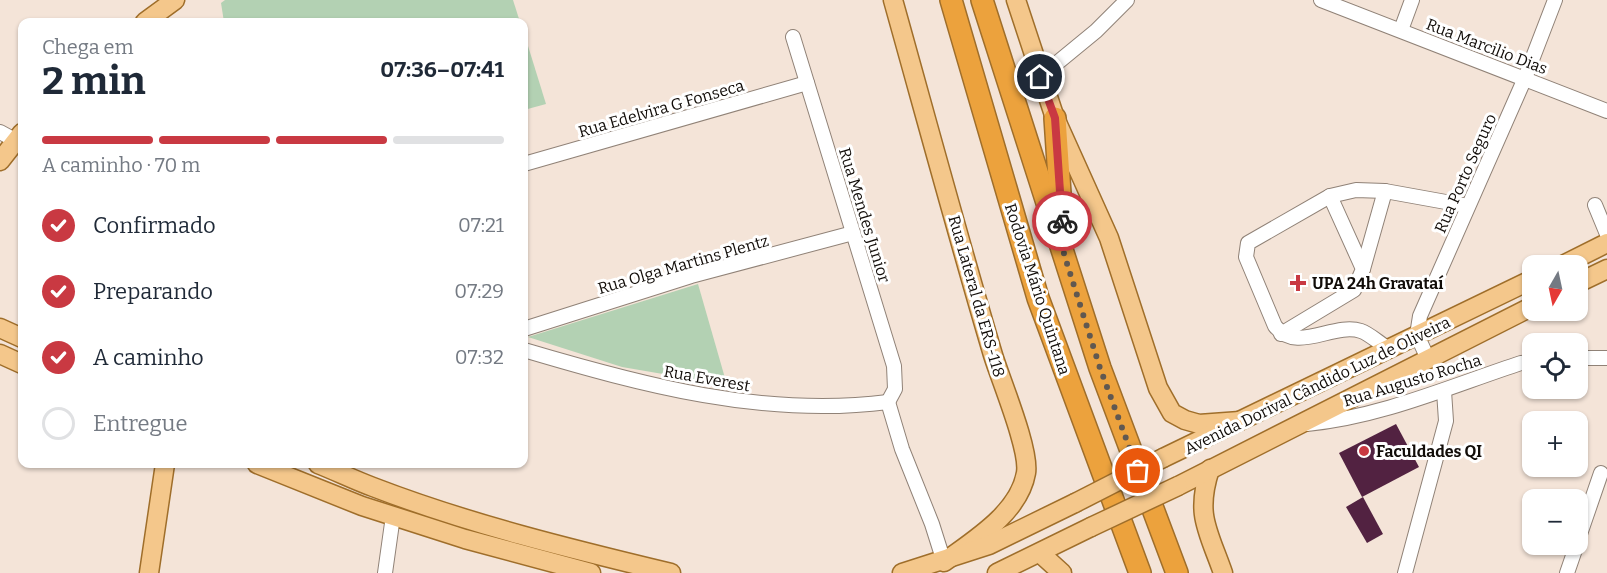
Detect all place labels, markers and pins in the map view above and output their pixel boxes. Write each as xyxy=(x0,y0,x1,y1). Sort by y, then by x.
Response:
pin xyxy=(1014,51,1065,102)
marker: UPA 24h Gravataí xyxy=(1289,274,1307,292)
place label: UPA 24h Gravataí xyxy=(1312,274,1444,293)
place label: Faculdades QI xyxy=(1376,442,1482,461)
marker: Faculdades QI xyxy=(1357,444,1371,458)
pin xyxy=(1112,445,1163,496)

